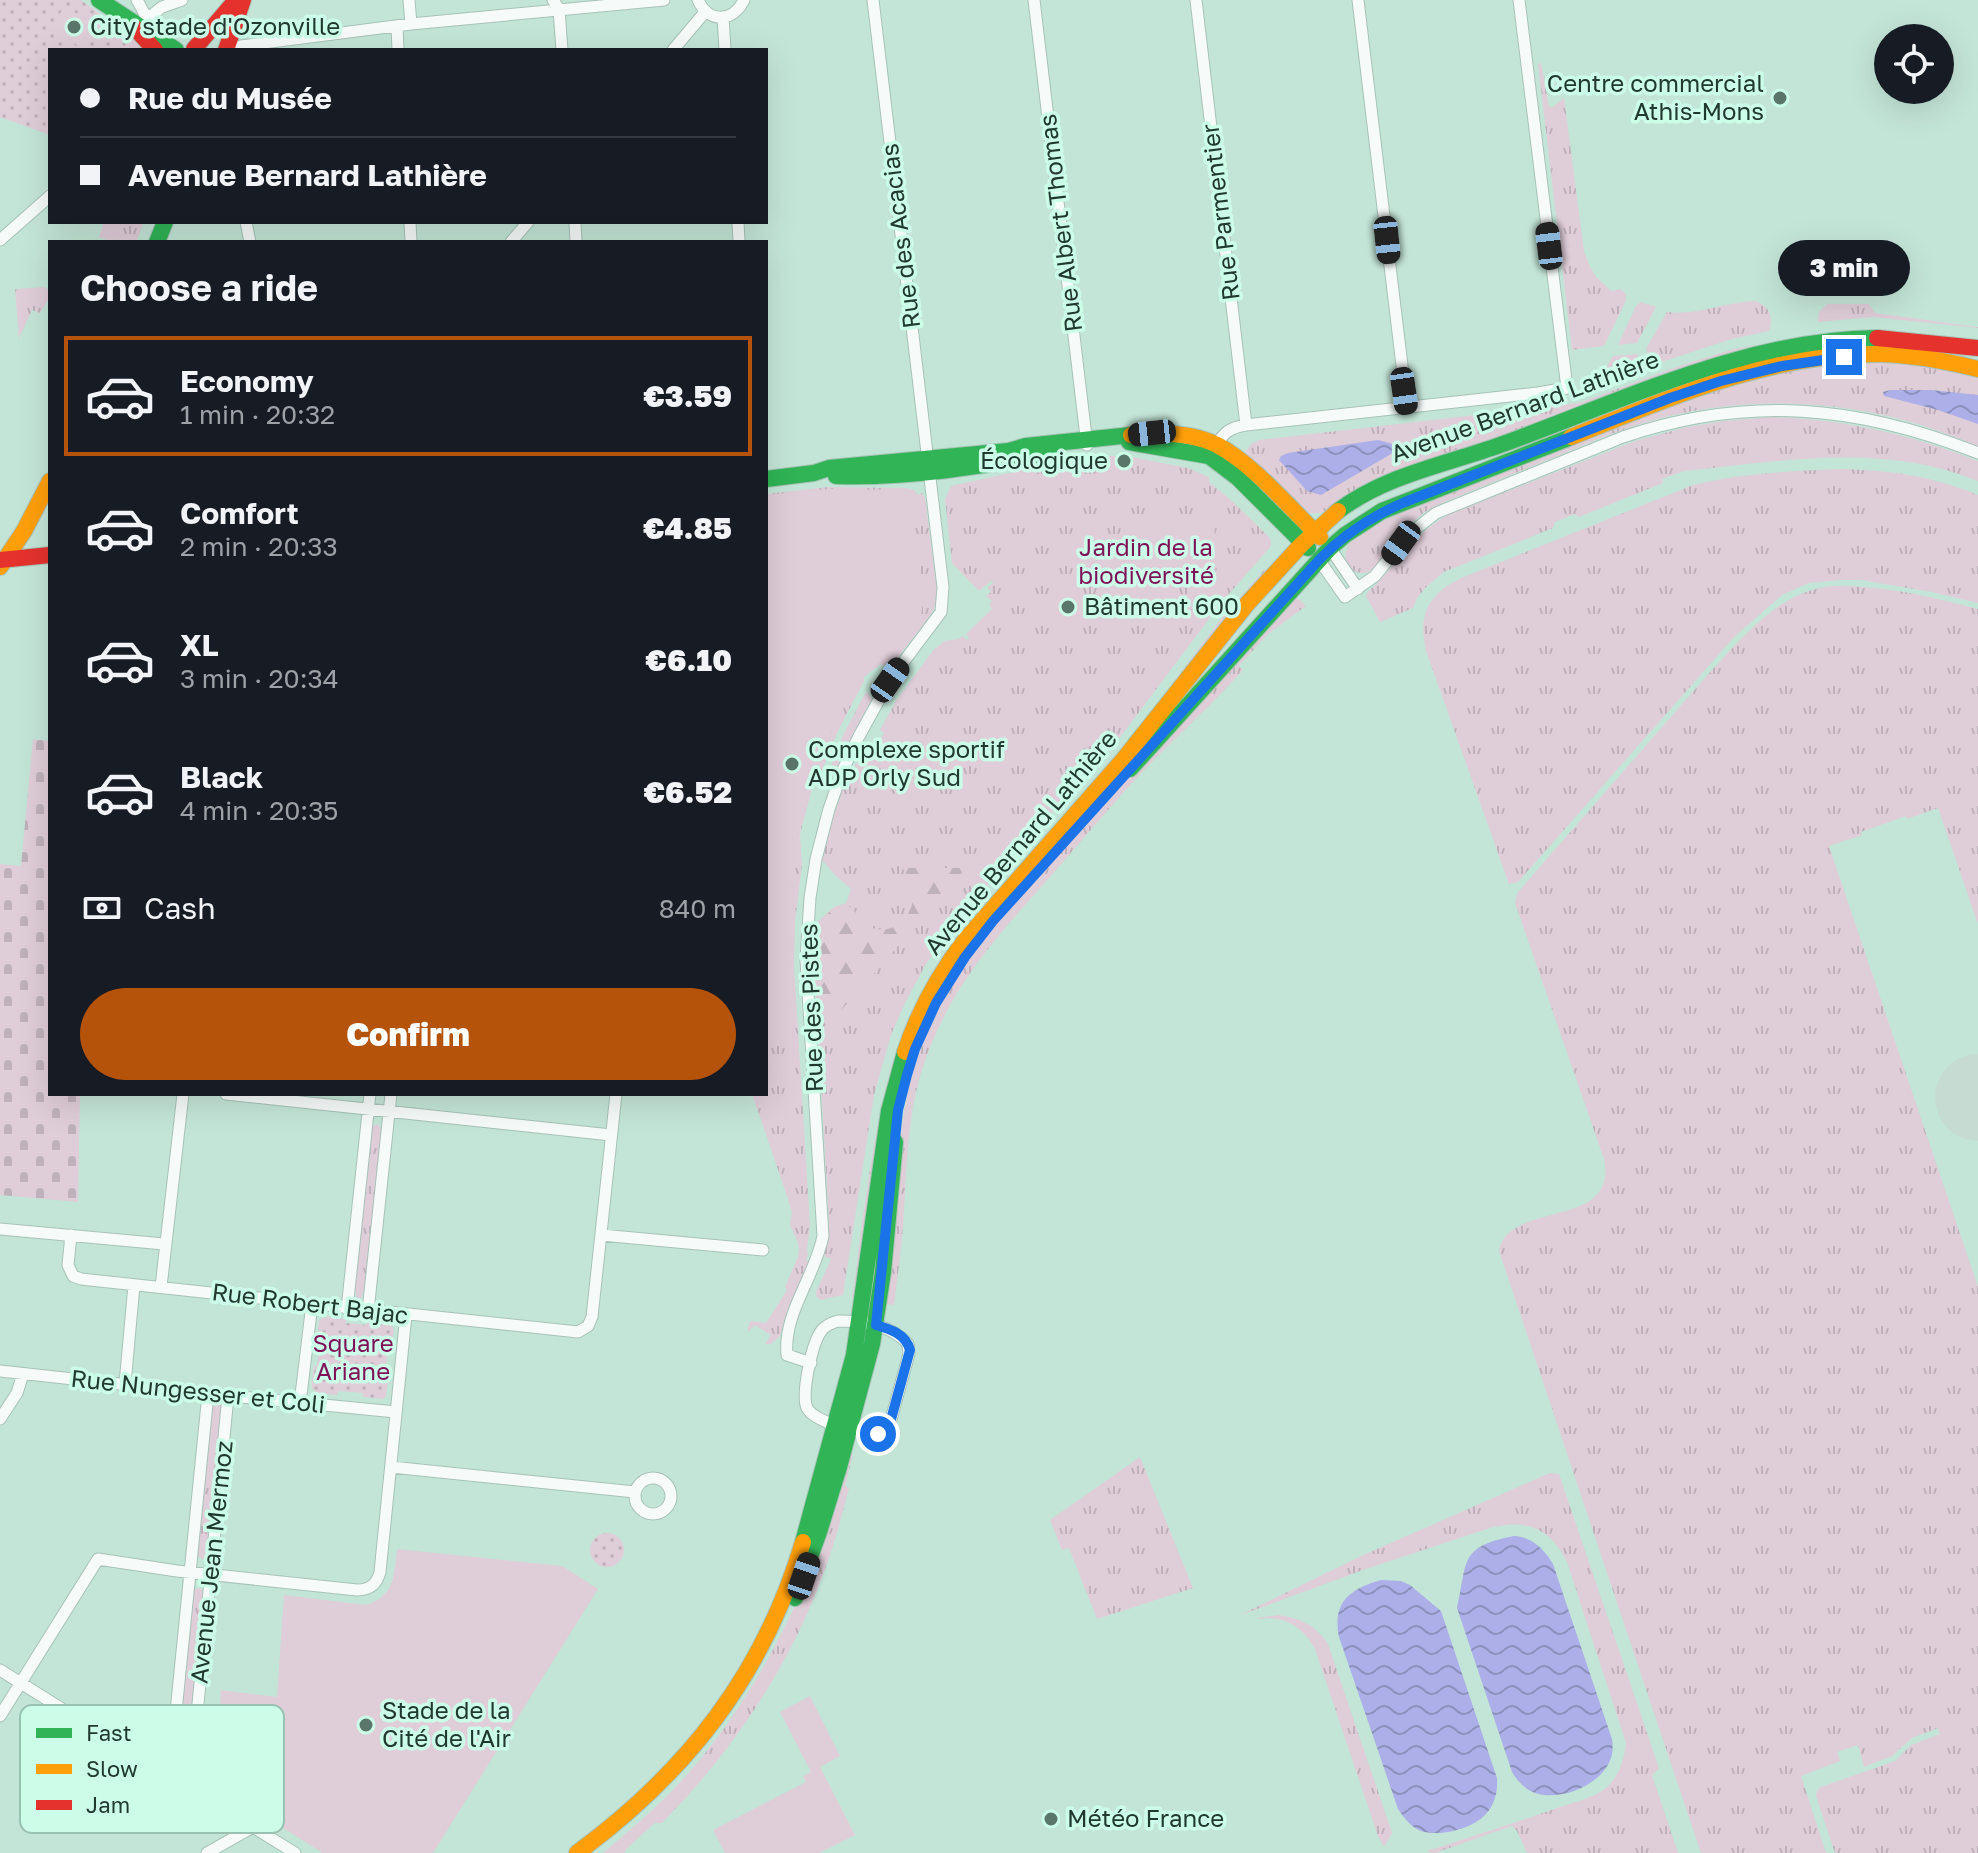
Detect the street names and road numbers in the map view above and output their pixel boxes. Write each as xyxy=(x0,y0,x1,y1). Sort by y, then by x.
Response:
street label: Rue Albert Thomas xyxy=(1032,113,1087,334)
street label: Rue Parmentier xyxy=(1194,122,1245,302)
street label: Rue des Acacias xyxy=(874,142,925,330)
street label: Avenue Bernard Lathière xyxy=(1386,344,1663,468)
street label: Avenue Bernard Lathière xyxy=(918,724,1122,960)
street label: Rue des Pistes xyxy=(793,923,828,1093)
street label: Rue Robert Bajac xyxy=(210,1276,410,1329)
street label: Rue Nungesser et Coli xyxy=(70,1363,327,1418)
street label: Avenue Jean Mermoz xyxy=(183,1439,238,1685)

